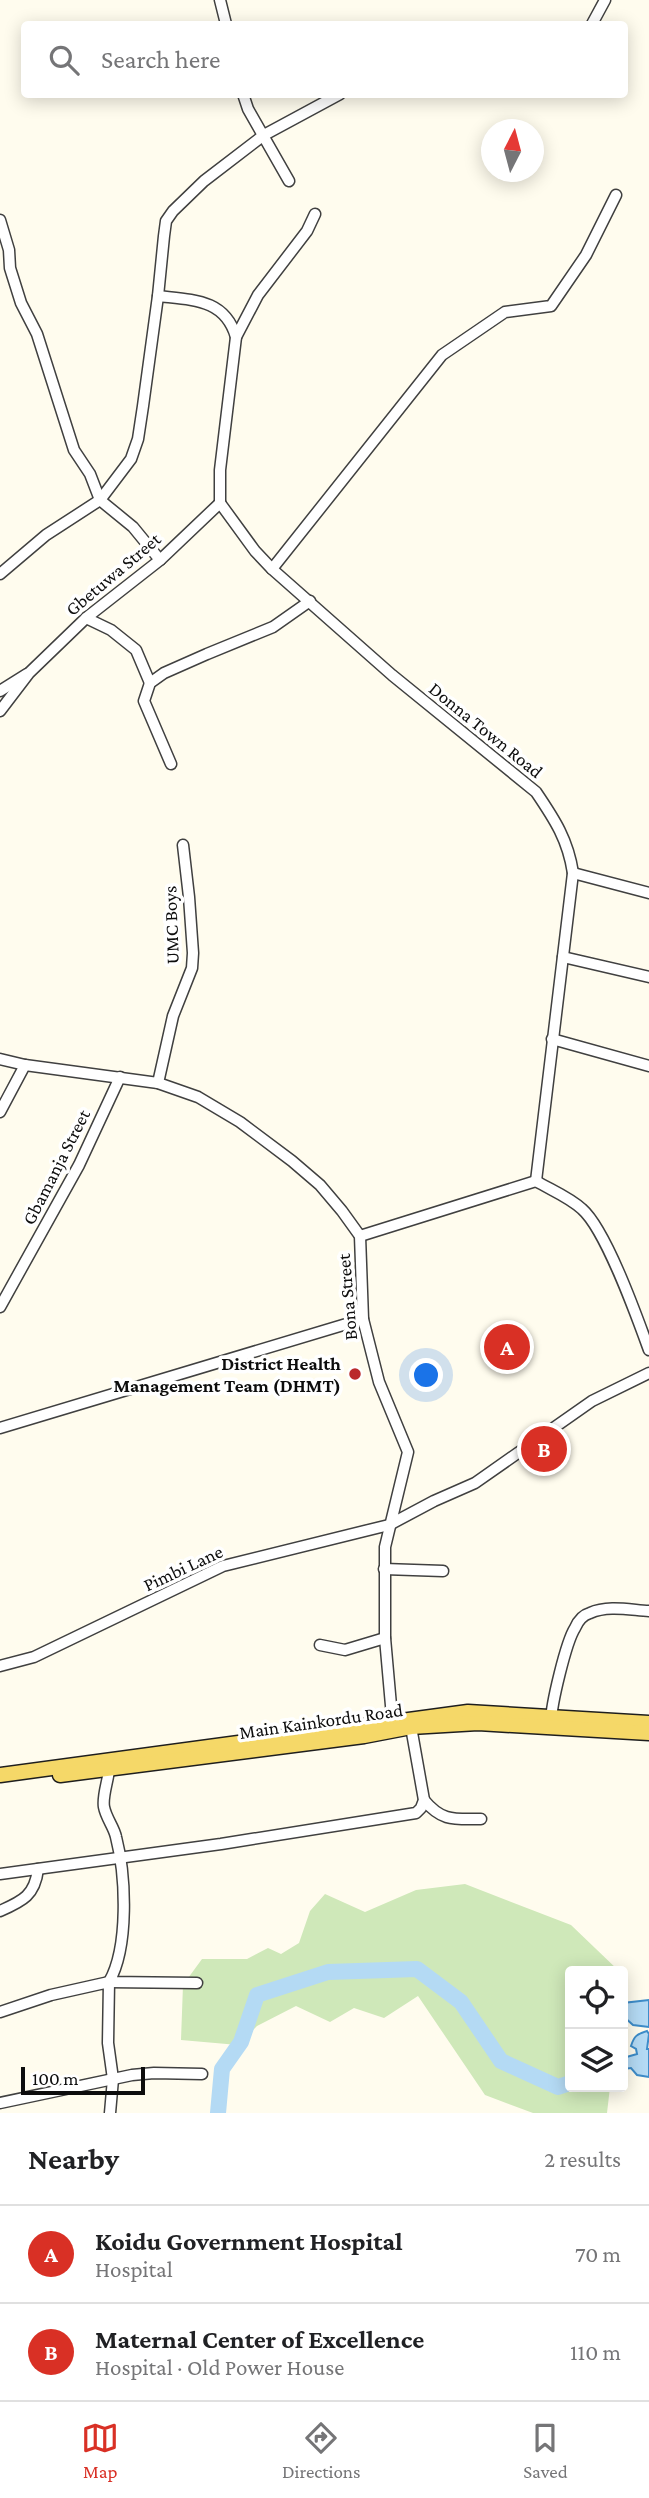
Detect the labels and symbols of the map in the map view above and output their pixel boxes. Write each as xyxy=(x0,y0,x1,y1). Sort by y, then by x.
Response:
north arrow xyxy=(481,119,544,182)
street label: Gbetuwa Street xyxy=(61,528,165,620)
street label: Donna Town Road xyxy=(425,678,547,782)
street label: UMC Boys xyxy=(159,885,183,965)
street label: Gbamanja Street xyxy=(18,1105,95,1229)
street label: Bona Street xyxy=(333,1252,361,1341)
pin: A xyxy=(484,1321,530,1373)
place label: District Health Management Team (DHMT) xyxy=(113,1353,341,1397)
your location xyxy=(409,1358,443,1392)
marker: District Health Management Team (DHMT) xyxy=(347,1366,363,1382)
pin: B xyxy=(521,1423,567,1475)
street label: Pimbi Lane xyxy=(140,1541,226,1595)
street label: Main Kainkordu Road xyxy=(238,1699,404,1743)
scale bar xyxy=(21,2064,145,2096)

